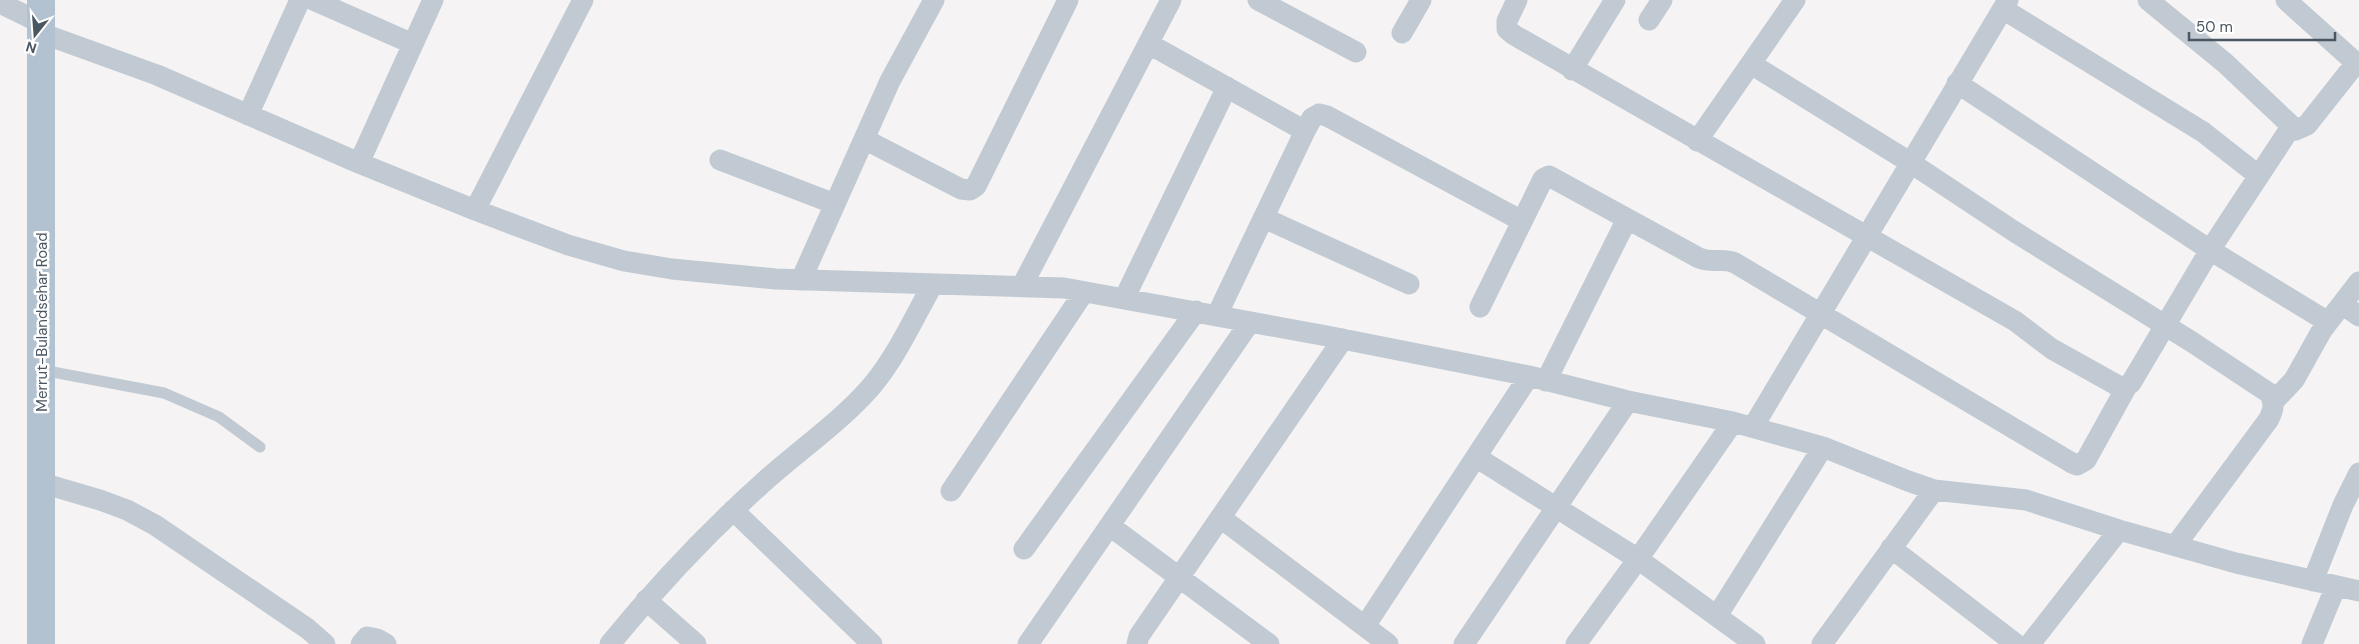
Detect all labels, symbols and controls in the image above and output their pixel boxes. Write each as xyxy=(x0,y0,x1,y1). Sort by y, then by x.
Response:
north arrow xyxy=(10,10,60,60)
scale bar xyxy=(2189,10,2335,42)
text: 50 m xyxy=(2196,17,2233,37)
text: N xyxy=(24,37,39,58)
street label: Merrut-Bulandsehar Road xyxy=(32,232,52,412)

